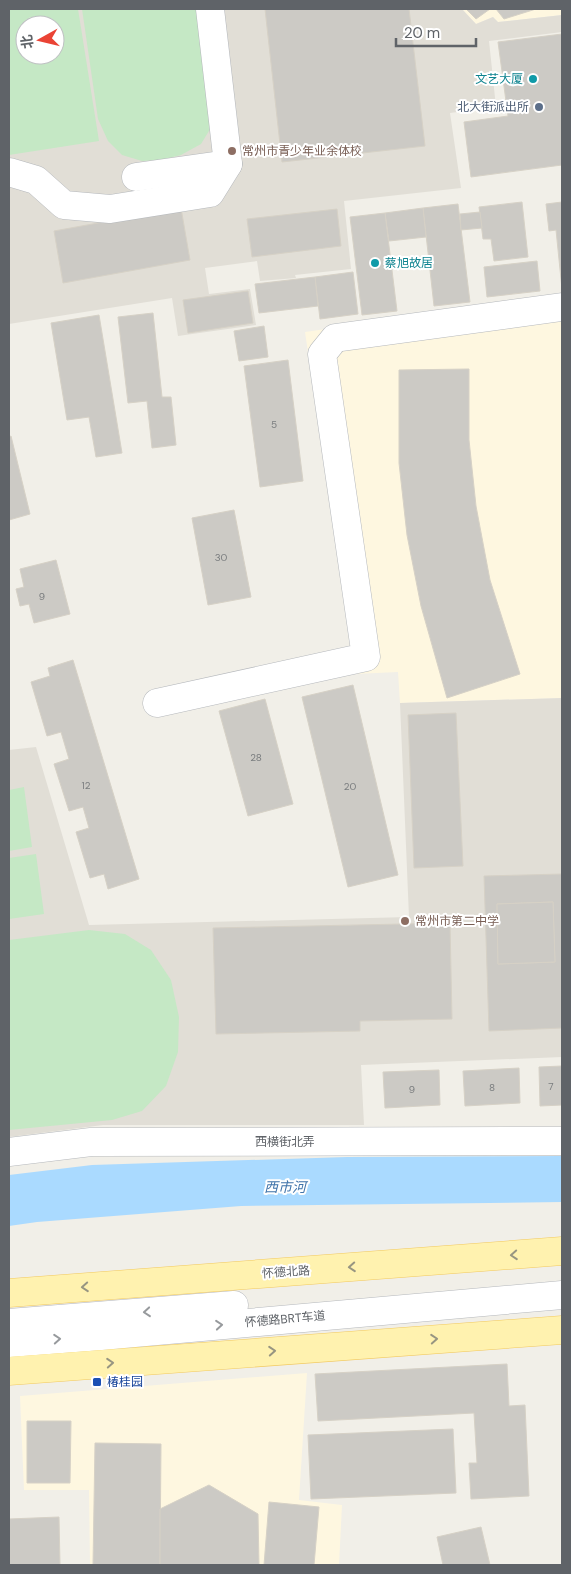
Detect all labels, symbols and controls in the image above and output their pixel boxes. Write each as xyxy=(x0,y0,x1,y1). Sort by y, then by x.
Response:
north arrow xyxy=(15,15,65,65)
scale bar xyxy=(396,15,476,47)
text: 20 m xyxy=(404,23,440,43)
text: 北 xyxy=(17,34,37,50)
place label: 文艺大厦 xyxy=(475,71,523,87)
marker: 文艺大厦 xyxy=(527,73,539,85)
place label: 北大街派出所 xyxy=(457,99,529,115)
marker: 北大街派出所 xyxy=(533,101,545,113)
place label: 常州市青少年业余体校 xyxy=(242,143,362,159)
marker: 常州市青少年业余体校 xyxy=(226,145,238,157)
place label: 蔡旭故居 xyxy=(385,255,433,271)
marker: 蔡旭故居 xyxy=(369,257,381,269)
house number: 5 xyxy=(271,418,277,431)
house number: 30 xyxy=(215,551,228,564)
house number: 9 xyxy=(39,590,45,603)
house number: 28 xyxy=(250,751,262,764)
house number: 12 xyxy=(82,779,91,792)
house number: 20 xyxy=(344,780,356,793)
place label: 常州市第二中学 xyxy=(415,913,499,929)
marker: 常州市第二中学 xyxy=(399,915,411,927)
house number: 7 xyxy=(548,1080,554,1093)
house number: 8 xyxy=(489,1081,495,1094)
house number: 9 xyxy=(409,1083,415,1096)
street label: 西横街北弄 xyxy=(255,1134,315,1150)
water label: 西市河 xyxy=(264,1178,309,1196)
one-way arrow xyxy=(509,1249,517,1260)
one-way arrow xyxy=(347,1261,355,1272)
street label: 怀德北路 xyxy=(261,1262,311,1282)
one-way arrow xyxy=(81,1282,89,1293)
one-way arrow xyxy=(143,1306,151,1317)
street label: 怀德路BRT车道 xyxy=(244,1307,326,1331)
one-way arrow xyxy=(216,1320,224,1331)
one-way arrow xyxy=(54,1334,62,1345)
one-way arrow xyxy=(430,1334,438,1345)
one-way arrow xyxy=(268,1346,276,1357)
one-way arrow xyxy=(106,1358,114,1369)
place label: 椿桂园 xyxy=(107,1374,143,1390)
marker: 椿桂园 xyxy=(91,1376,103,1388)

